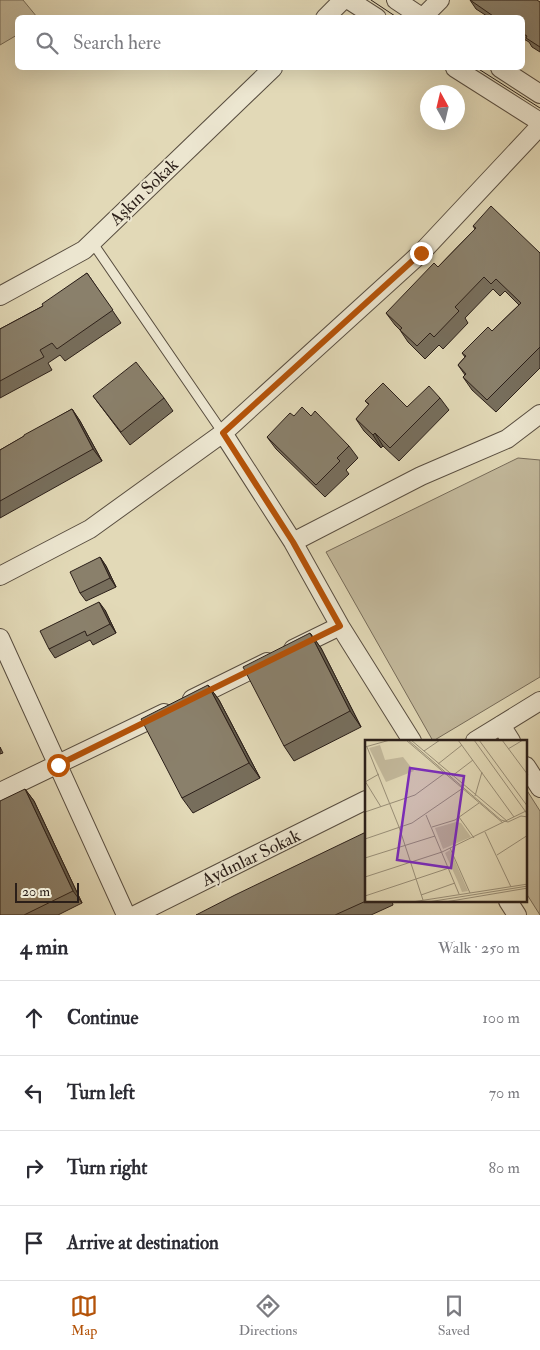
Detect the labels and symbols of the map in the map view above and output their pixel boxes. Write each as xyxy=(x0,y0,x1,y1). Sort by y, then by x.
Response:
north arrow xyxy=(420,85,465,130)
street label: Aşkın Sokak xyxy=(104,153,184,231)
route end xyxy=(410,242,433,265)
inset map xyxy=(365,740,528,902)
route start xyxy=(47,754,70,777)
street label: Aydınlar Sokak xyxy=(197,824,305,892)
scale bar xyxy=(15,880,79,903)

